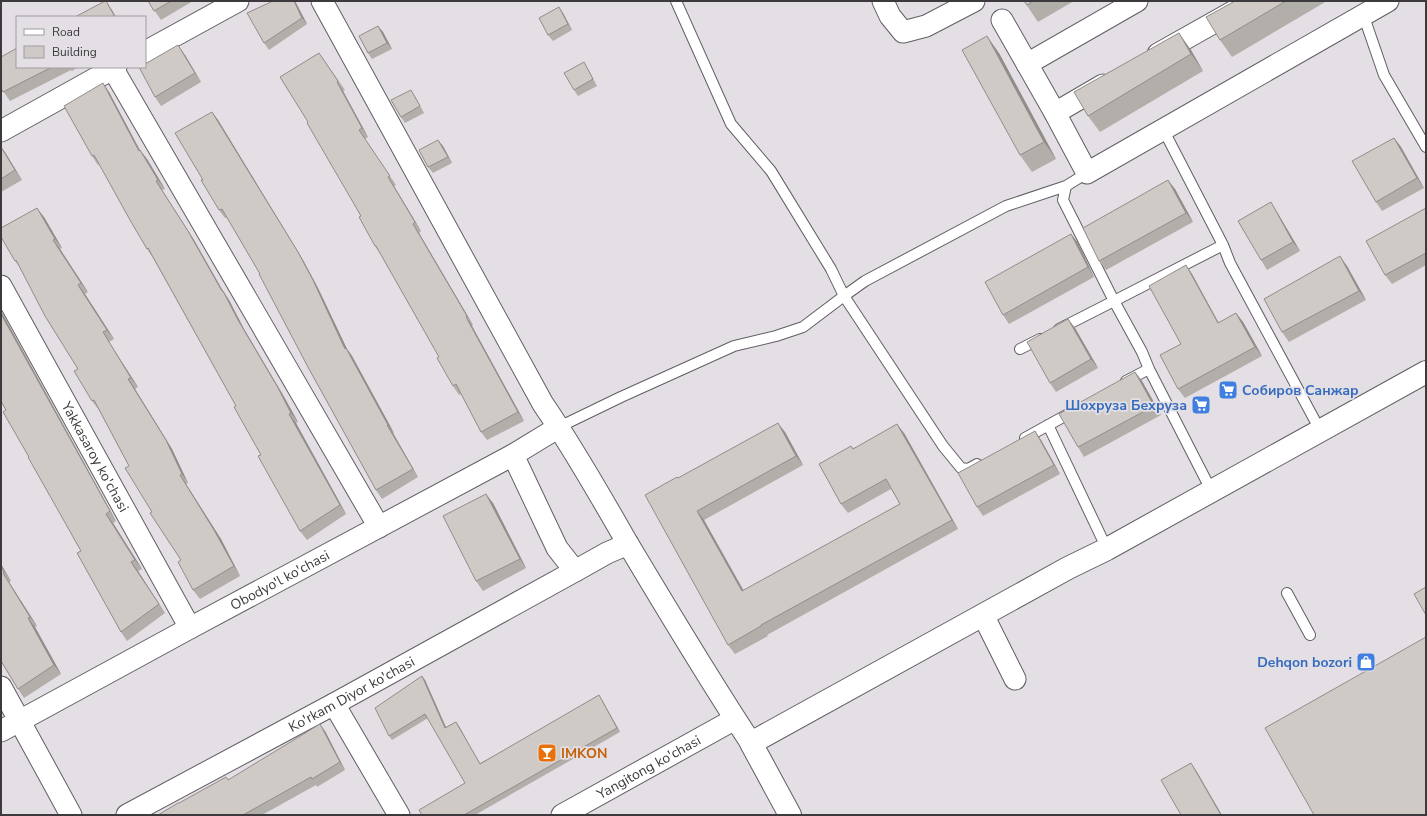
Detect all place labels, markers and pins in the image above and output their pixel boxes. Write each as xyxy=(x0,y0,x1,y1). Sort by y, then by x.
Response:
supermarket icon: Собиров Санжар xyxy=(1217,379,1239,401)
place label: Собиров Санжар xyxy=(1242,381,1359,400)
supermarket icon: Шохруза Бехруза xyxy=(1190,394,1212,416)
place label: Шохруза Бехруза xyxy=(1065,396,1187,415)
shop icon: Dehqon bozori xyxy=(1355,651,1377,673)
place label: Dehqon bozori xyxy=(1257,653,1352,672)
bar icon: IMKON xyxy=(536,742,558,764)
place label: IMKON xyxy=(561,744,607,763)

